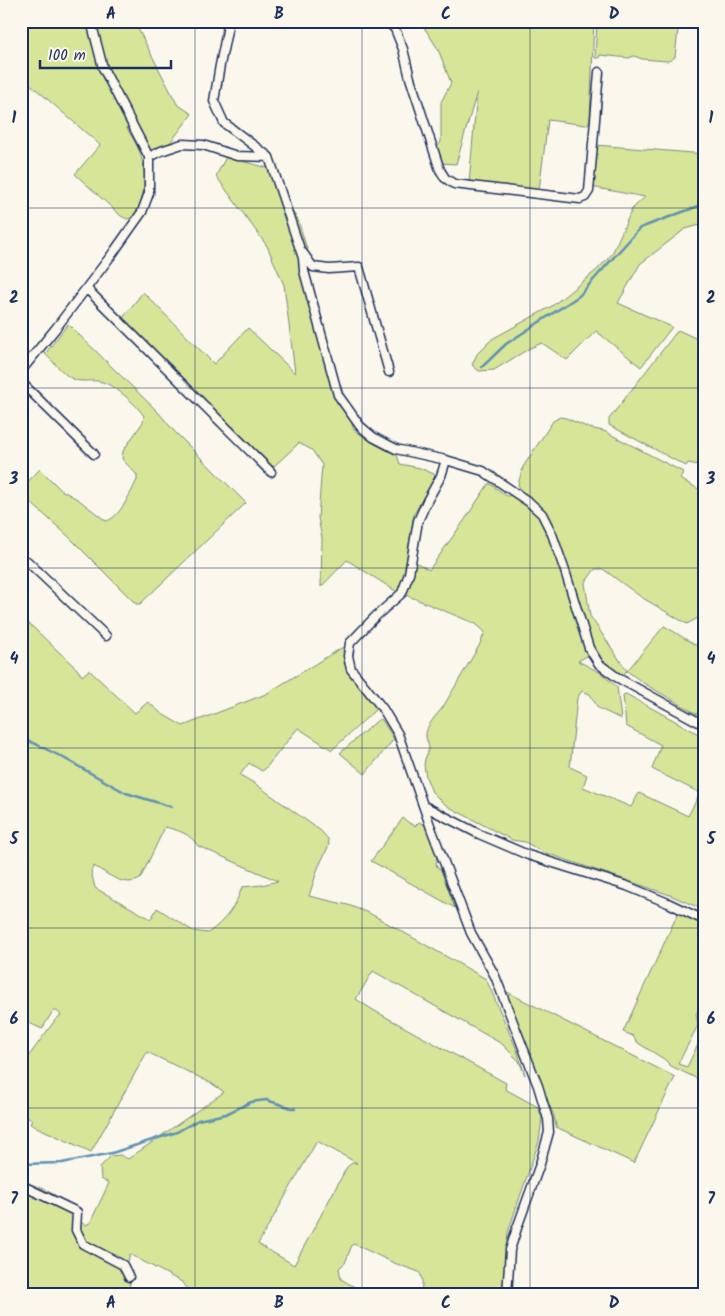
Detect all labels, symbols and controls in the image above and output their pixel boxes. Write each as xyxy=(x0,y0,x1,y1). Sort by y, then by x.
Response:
text: A xyxy=(106,2,116,27)
text: B xyxy=(274,2,284,27)
text: C xyxy=(441,2,451,27)
text: D xyxy=(609,2,620,27)
scale bar xyxy=(40,38,171,70)
text: 100 m xyxy=(48,44,86,68)
text: 1 xyxy=(12,106,17,131)
text: 1 xyxy=(709,106,714,131)
text: 2 xyxy=(9,286,19,311)
text: 2 xyxy=(706,286,716,311)
text: 3 xyxy=(9,467,19,492)
text: 3 xyxy=(706,467,716,492)
text: 4 xyxy=(10,647,19,672)
text: 4 xyxy=(707,647,716,672)
text: 5 xyxy=(9,827,20,852)
text: 5 xyxy=(706,827,717,852)
text: 6 xyxy=(10,1007,19,1032)
text: 6 xyxy=(707,1007,716,1032)
text: 7 xyxy=(10,1187,18,1212)
text: 7 xyxy=(707,1187,715,1212)
text: A xyxy=(106,1291,116,1316)
text: B xyxy=(274,1291,284,1316)
text: C xyxy=(441,1291,451,1316)
text: D xyxy=(609,1291,620,1316)

